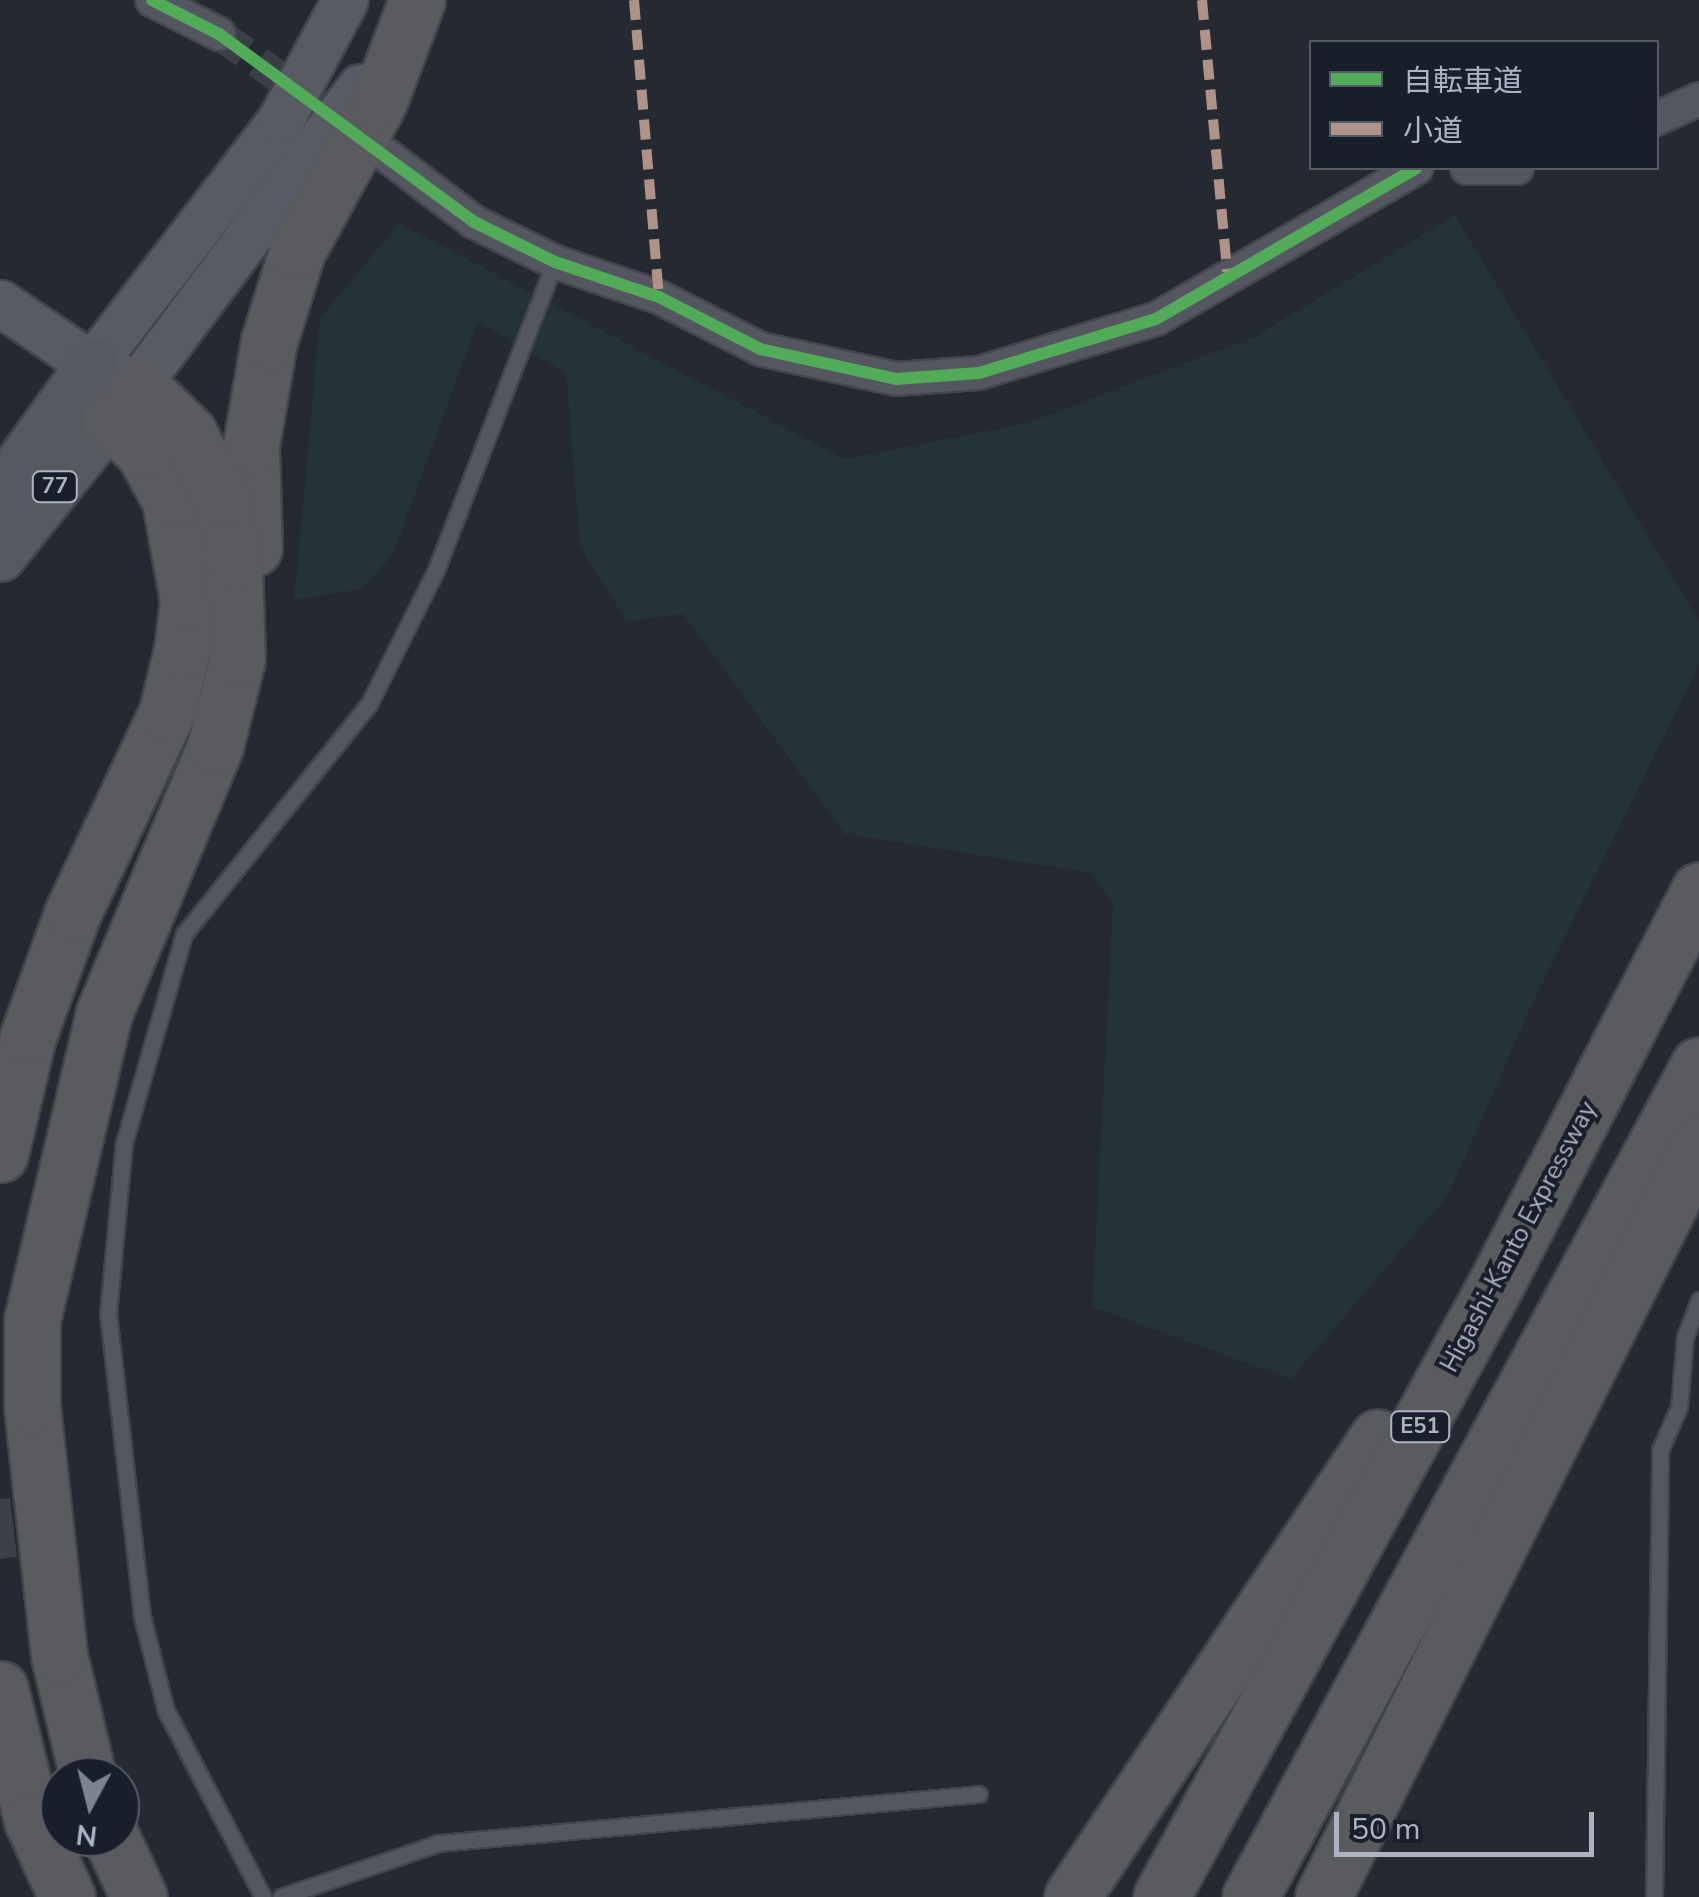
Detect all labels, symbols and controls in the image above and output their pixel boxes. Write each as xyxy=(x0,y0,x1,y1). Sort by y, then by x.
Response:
legend xyxy=(1309,40,1659,170)
text: 自転車道 xyxy=(1403,61,1523,102)
text: 小道 xyxy=(1403,111,1463,152)
road number: 77 xyxy=(30,470,80,504)
street label: Higashi-Kanto Expressway xyxy=(1435,1097,1603,1377)
road number: E51 xyxy=(1390,1410,1450,1444)
north arrow xyxy=(40,1757,140,1857)
scale bar xyxy=(1339,1792,1599,1854)
text: 50 m xyxy=(1351,1809,1420,1850)
text: N xyxy=(74,1815,99,1855)

